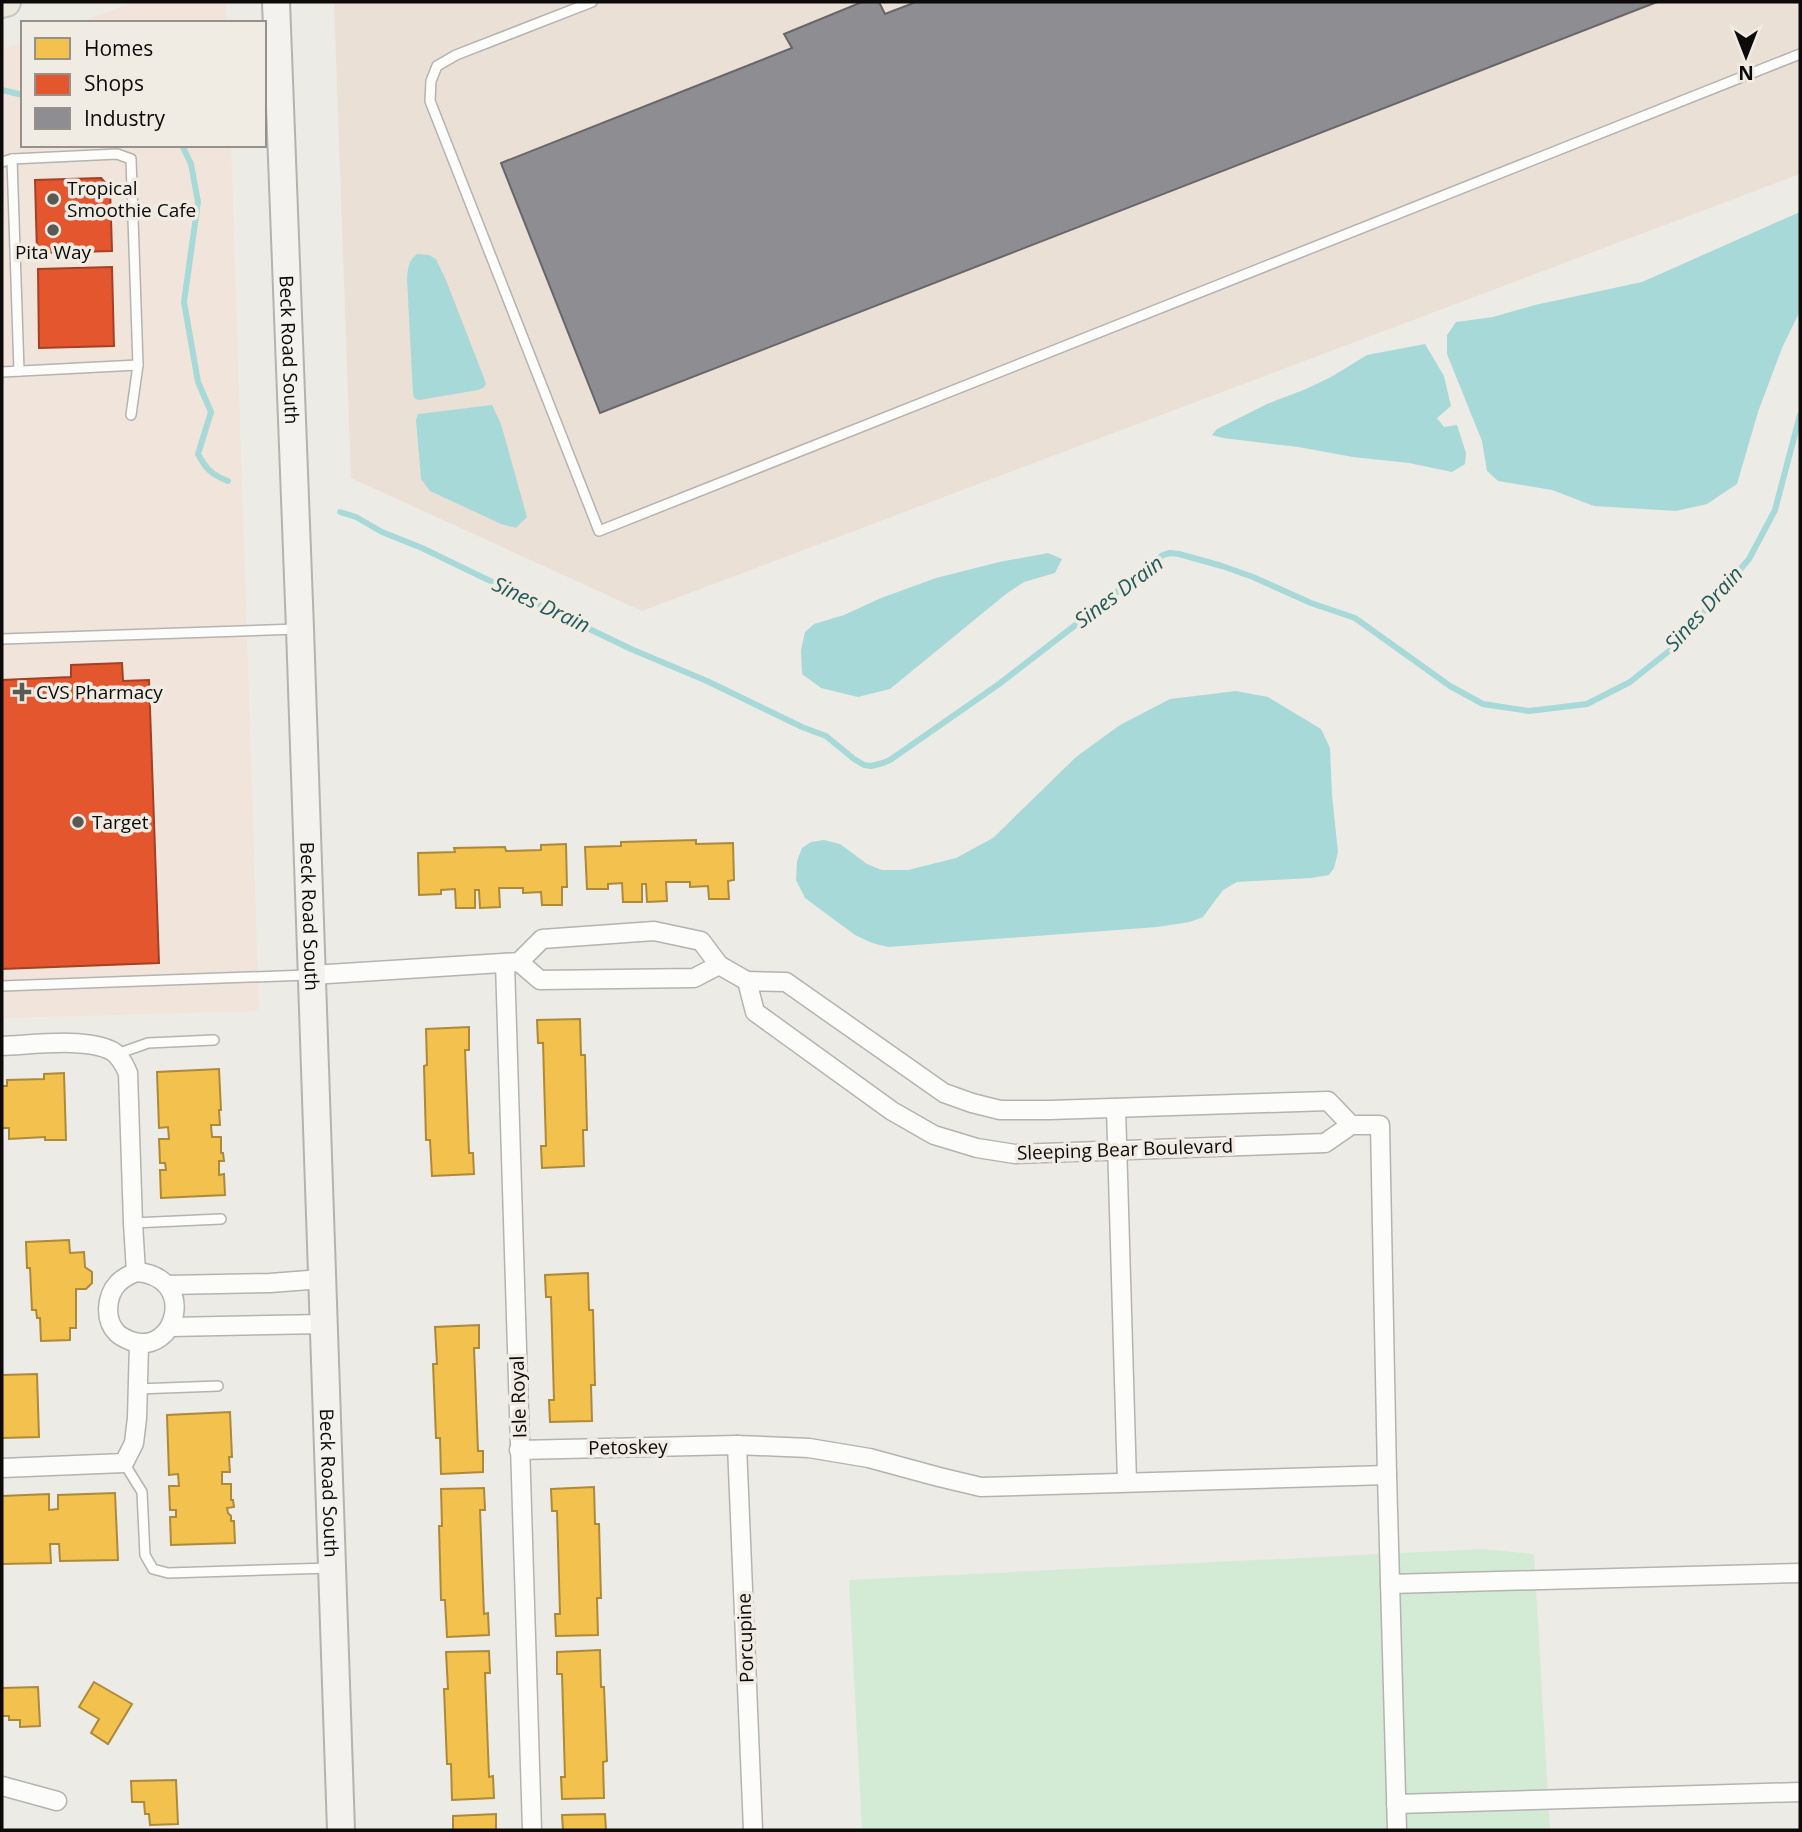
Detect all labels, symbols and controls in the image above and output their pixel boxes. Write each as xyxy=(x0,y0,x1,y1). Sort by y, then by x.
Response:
legend xyxy=(21,21,266,147)
north arrow xyxy=(1711,21,1781,91)
text: Homes xyxy=(84,34,153,62)
text: N xyxy=(1738,60,1754,86)
text: Shops xyxy=(84,69,144,97)
text: Industry xyxy=(84,104,166,132)
place label: Tropical Smoothie Cafe xyxy=(67,175,196,223)
marker: Tropical Smoothie Cafe xyxy=(45,191,61,207)
marker: Pita Way xyxy=(45,222,61,238)
place label: Pita Way xyxy=(15,239,92,265)
street label: Beck Road South xyxy=(273,275,305,425)
water label: Sines Drain xyxy=(1068,549,1169,634)
water label: Sines Drain xyxy=(1658,560,1749,657)
water label: Sines Drain xyxy=(488,569,595,639)
place label: CVS Pharmacy xyxy=(36,679,163,705)
marker: CVS Pharmacy xyxy=(14,684,30,700)
place label: Target xyxy=(92,809,149,835)
marker: Target xyxy=(70,814,86,830)
street label: Beck Road South xyxy=(294,841,325,991)
street label: Sleeping Bear Boulevard xyxy=(1016,1132,1234,1166)
street label: Isle Royal xyxy=(504,1355,532,1439)
street label: Beck Road South xyxy=(314,1408,345,1558)
street label: Petoskey xyxy=(588,1433,668,1461)
street label: Porcupine xyxy=(730,1593,760,1683)

